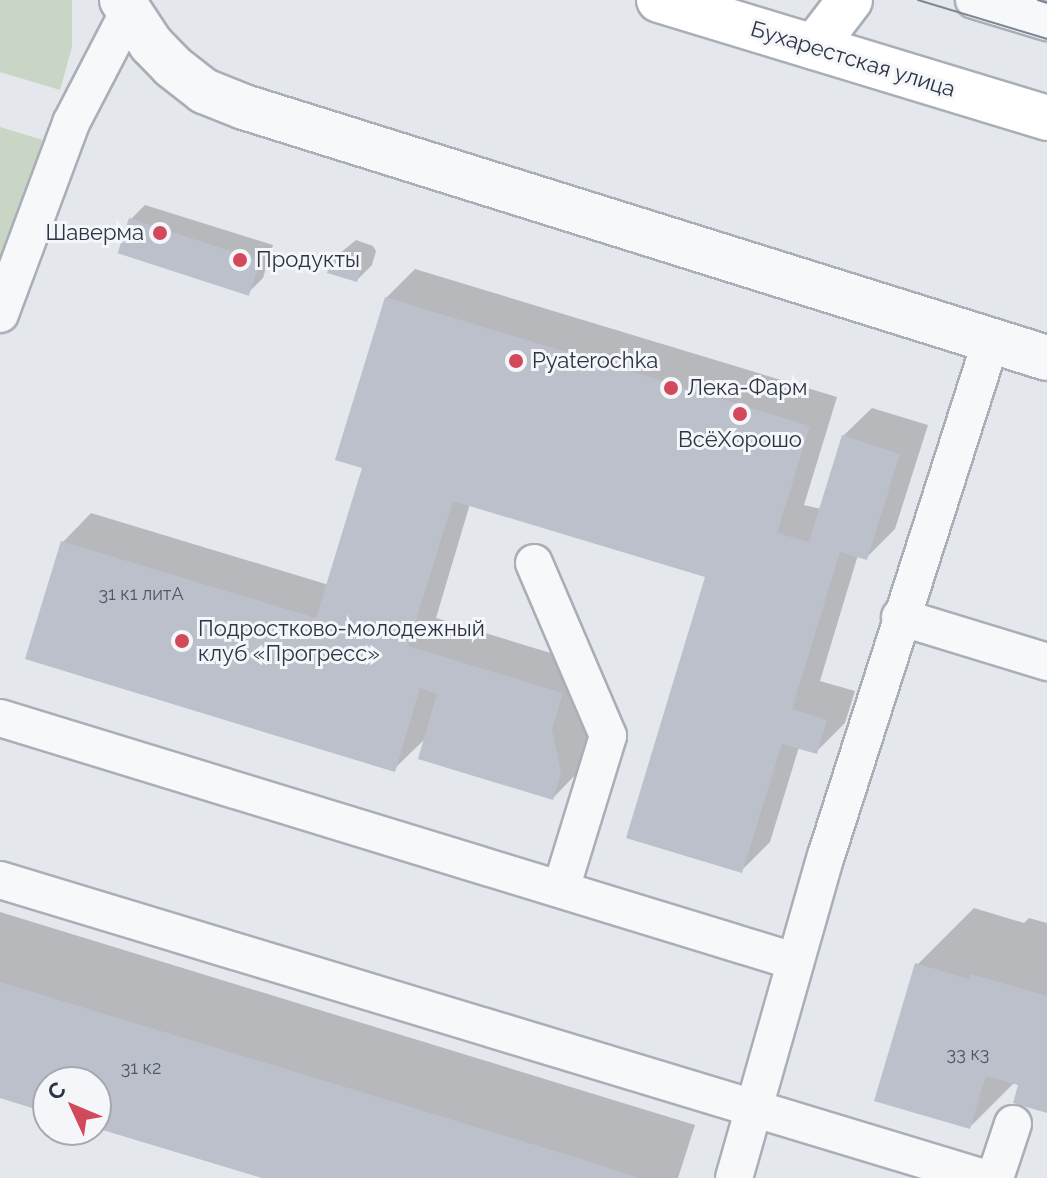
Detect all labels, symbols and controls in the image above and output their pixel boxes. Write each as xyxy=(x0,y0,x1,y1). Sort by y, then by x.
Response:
street label: Бухарестская улица xyxy=(747,15,959,103)
place label: Шаверма xyxy=(45,220,144,246)
marker: Шаверма xyxy=(151,224,169,242)
place label: Продукты xyxy=(256,247,360,273)
marker: Продукты xyxy=(231,251,249,269)
place label: Pyaterochka xyxy=(532,348,658,374)
marker: Pyaterochka xyxy=(507,352,525,370)
place label: Лека-Фарм xyxy=(687,375,807,401)
marker: Лека-Фарм xyxy=(662,379,680,397)
marker: ВсёХорошо xyxy=(731,405,749,423)
place label: ВсёХорошо xyxy=(678,427,802,453)
house number: 31 к1 литА xyxy=(98,583,184,605)
place label: Подростково-молодежный клуб «Прогресс» xyxy=(198,615,485,666)
marker: Подростково-молодежный клуб «Прогресс» xyxy=(173,632,191,650)
house number: 33 к3 xyxy=(947,1043,989,1065)
house number: 31 к2 xyxy=(121,1057,161,1079)
north arrow xyxy=(32,1066,112,1146)
text: С xyxy=(42,1076,71,1105)

